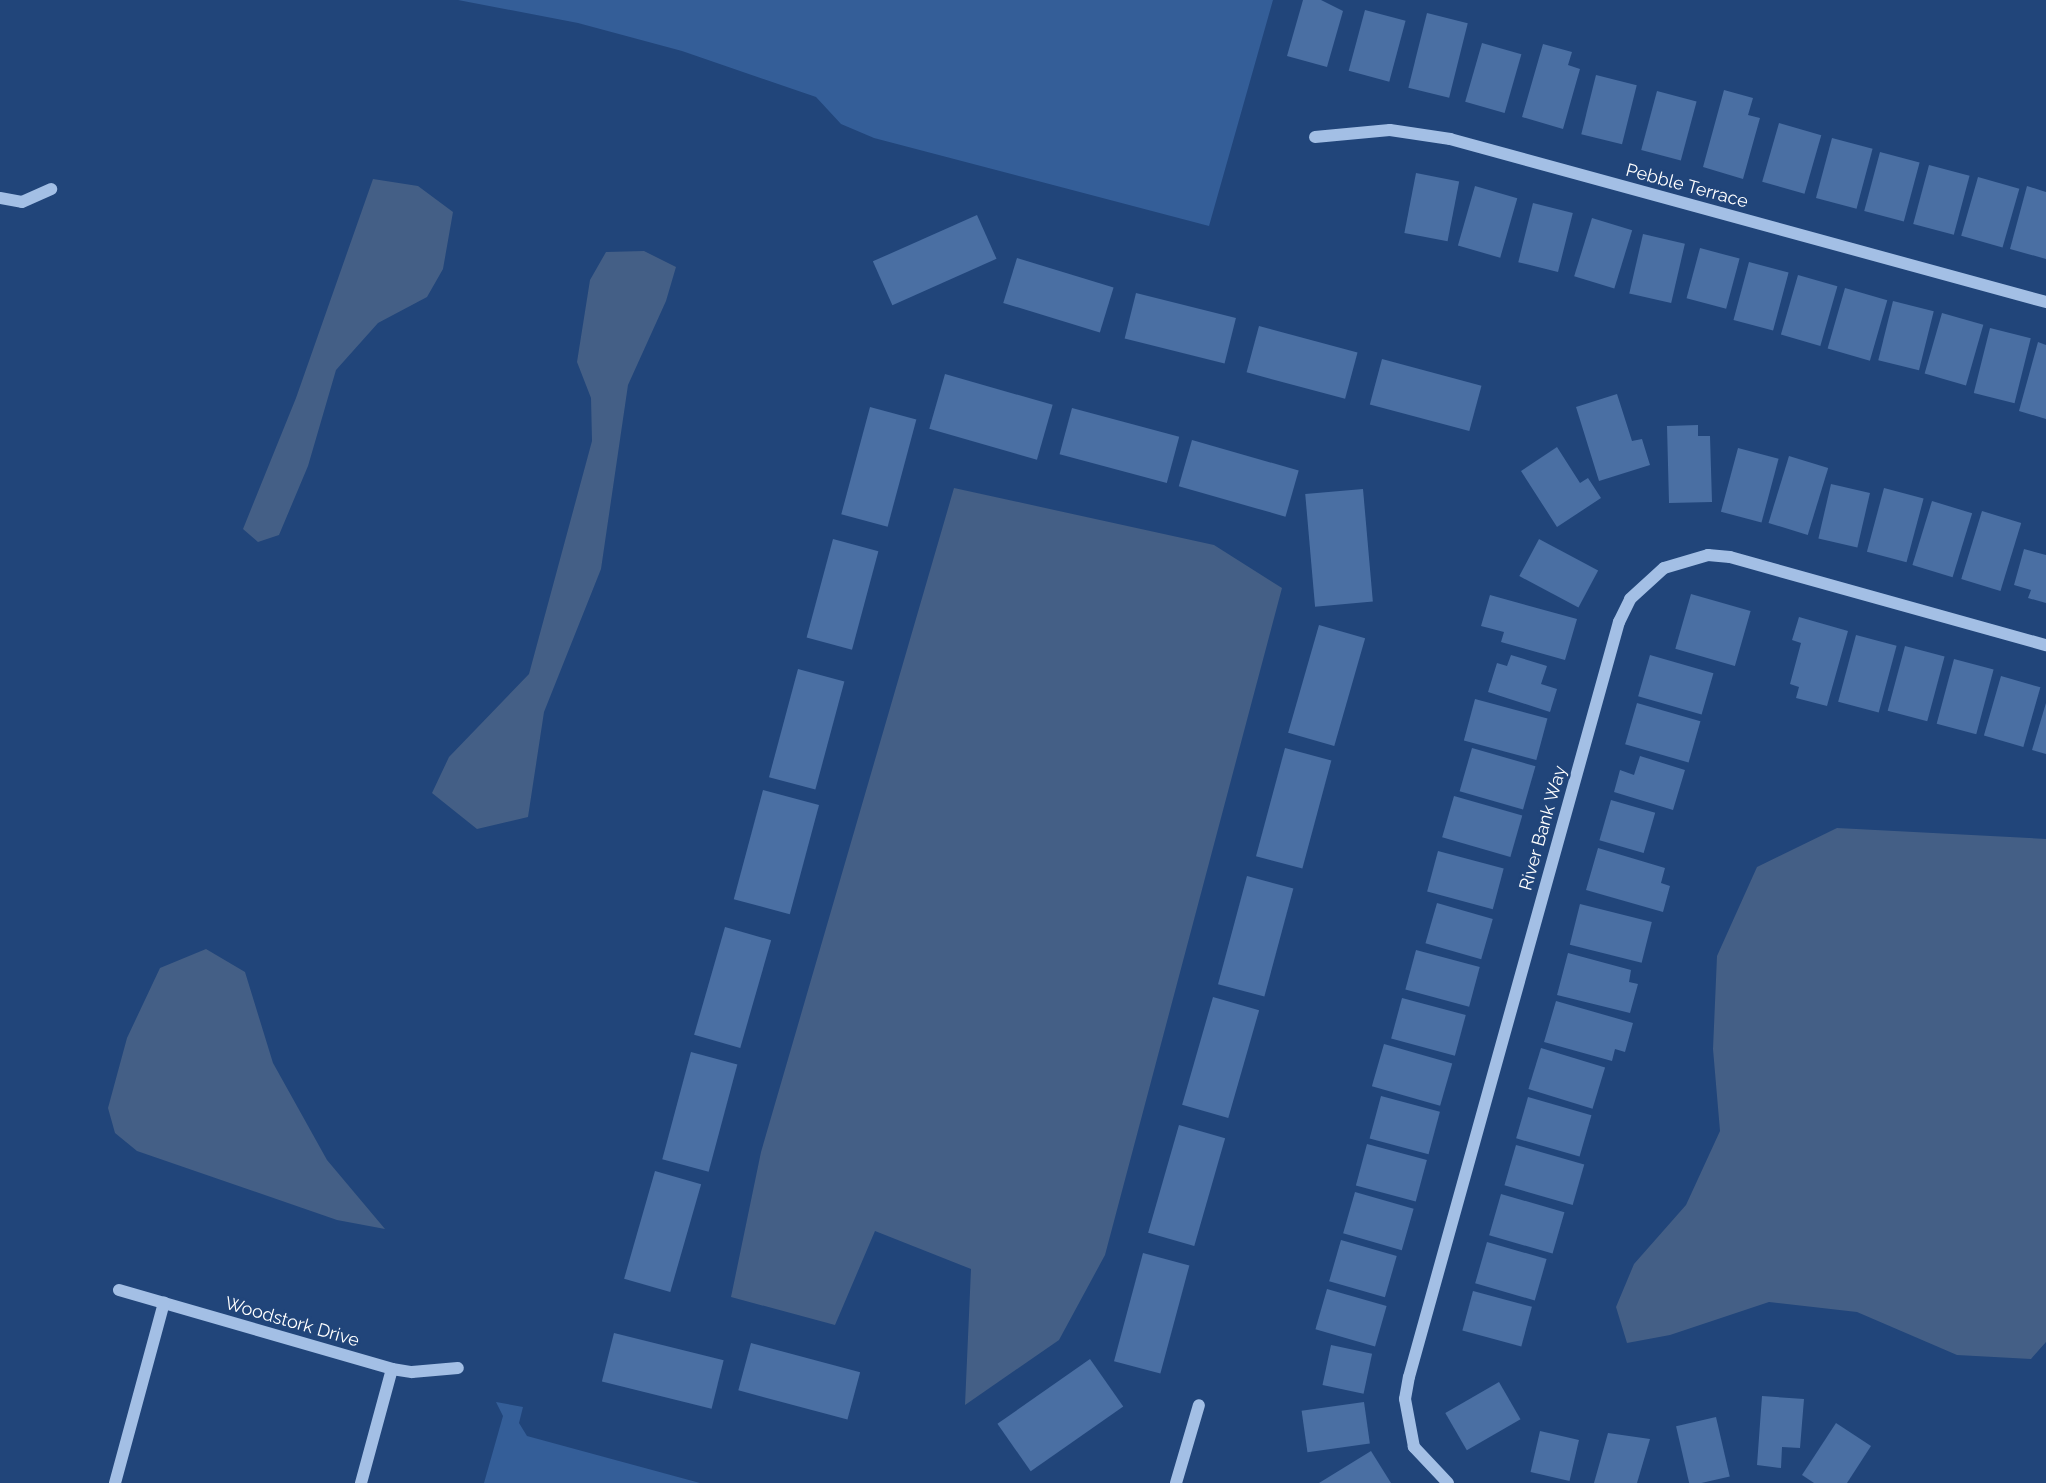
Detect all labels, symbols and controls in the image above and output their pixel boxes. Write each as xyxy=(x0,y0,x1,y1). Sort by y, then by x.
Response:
street label: Pebble Terrace xyxy=(1623,159,1751,213)
street label: River Bank Way xyxy=(1515,763,1571,893)
street label: Woodstork Drive xyxy=(222,1292,362,1352)

